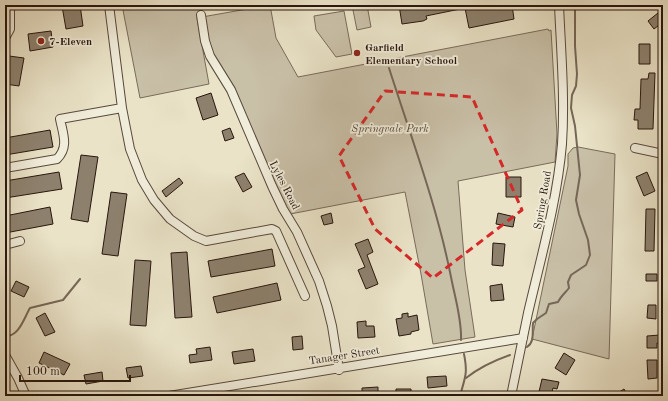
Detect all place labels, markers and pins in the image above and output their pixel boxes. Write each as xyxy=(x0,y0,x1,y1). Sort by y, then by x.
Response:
marker: 7-Eleven xyxy=(36,36,46,46)
place label: 7-Eleven xyxy=(49,37,92,48)
place label: Garfield Elementary School xyxy=(365,43,458,67)
marker: Garfield Elementary School xyxy=(352,48,362,58)

